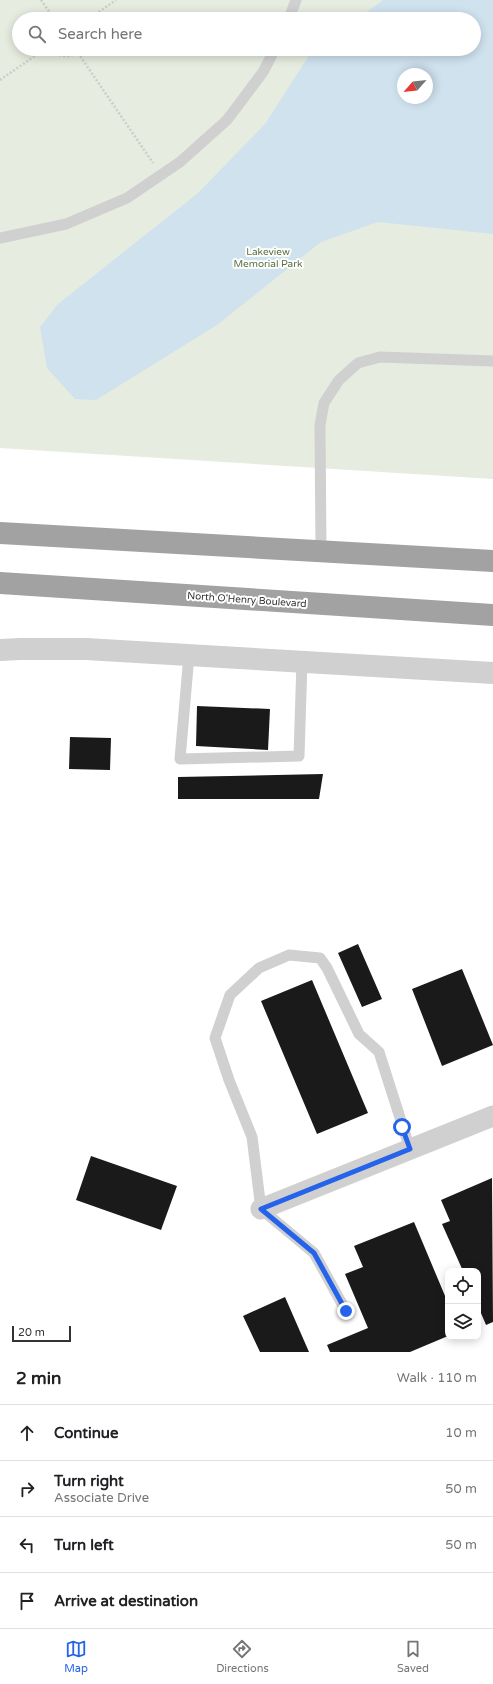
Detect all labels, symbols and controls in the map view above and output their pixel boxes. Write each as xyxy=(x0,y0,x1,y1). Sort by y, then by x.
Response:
search box xyxy=(12,12,481,56)
icon: search xyxy=(26,23,48,45)
text: Search here xyxy=(58,25,142,43)
north arrow xyxy=(397,68,433,104)
park label: Lakeview Memorial Park xyxy=(234,246,303,270)
street label: North O'Henry Boulevard xyxy=(187,590,307,610)
route start xyxy=(393,1118,411,1136)
map controls xyxy=(445,1268,481,1340)
button: locate xyxy=(445,1268,481,1304)
route end xyxy=(337,1302,355,1320)
button: layers xyxy=(445,1304,481,1340)
scale bar xyxy=(12,1324,71,1343)
text: 20 m xyxy=(18,1326,45,1339)
text: 2 min xyxy=(16,1368,61,1389)
text: Walk · 110 m xyxy=(397,1370,477,1386)
icon: ahead xyxy=(16,1422,38,1444)
text: Continue xyxy=(54,1424,118,1442)
text: 10 m xyxy=(445,1425,477,1441)
text: Turn right xyxy=(54,1472,124,1490)
icon: right xyxy=(16,1478,38,1500)
text: 50 m xyxy=(445,1481,477,1497)
text: Associate Drive xyxy=(54,1490,149,1506)
icon: left xyxy=(16,1534,38,1556)
text: Turn left xyxy=(54,1536,114,1554)
text: 50 m xyxy=(445,1537,477,1553)
icon: arrive xyxy=(16,1590,38,1612)
text: Arrive at destination xyxy=(54,1592,198,1610)
tab: Map xyxy=(64,1638,88,1675)
tab: Directions xyxy=(216,1638,269,1675)
tab: Saved xyxy=(397,1638,429,1675)

